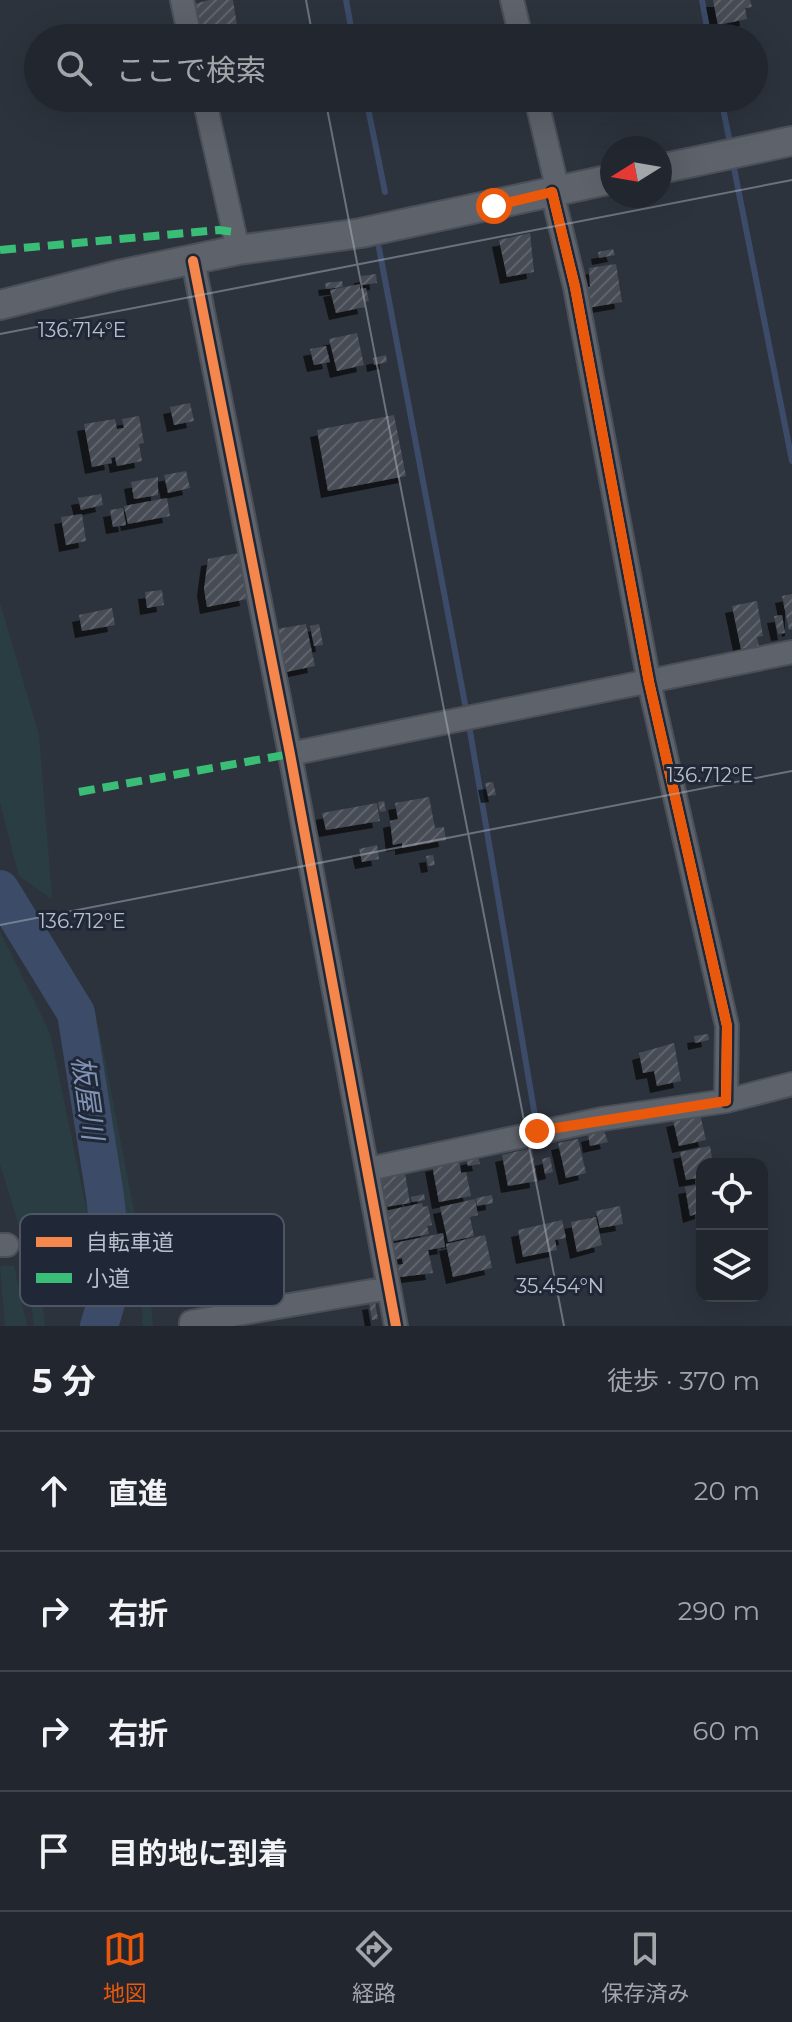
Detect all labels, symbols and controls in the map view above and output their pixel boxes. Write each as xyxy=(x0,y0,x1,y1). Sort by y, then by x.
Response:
search box xyxy=(24,24,768,112)
icon: search xyxy=(52,46,96,90)
text: ここで検索 xyxy=(116,52,266,89)
north arrow xyxy=(600,136,672,208)
route start xyxy=(476,188,512,224)
text: 136.714°E xyxy=(38,318,126,342)
text: 136.712°E xyxy=(666,763,754,787)
text: 136.712°E xyxy=(38,909,126,933)
water label: 板屋川 xyxy=(65,1054,111,1145)
route end xyxy=(519,1113,555,1149)
map controls xyxy=(696,1158,768,1302)
button: locate xyxy=(696,1158,768,1230)
legend xyxy=(20,1214,284,1306)
text: 自転車道 xyxy=(86,1229,174,1256)
button: layers xyxy=(696,1230,768,1302)
text: 小道 xyxy=(86,1265,130,1292)
text: 35.454°N xyxy=(516,1274,604,1298)
text: 5 分 xyxy=(32,1360,96,1402)
text: 徒歩 · 370 m xyxy=(607,1365,760,1397)
icon: ahead xyxy=(32,1469,76,1513)
text: 直進 xyxy=(108,1475,168,1512)
text: 20 m xyxy=(694,1475,760,1507)
icon: right xyxy=(32,1589,76,1633)
text: 右折 xyxy=(108,1595,168,1632)
text: 290 m xyxy=(678,1595,760,1627)
icon: right xyxy=(32,1709,76,1753)
text: 右折 xyxy=(108,1715,168,1752)
text: 60 m xyxy=(693,1715,760,1747)
icon: arrive xyxy=(32,1829,76,1873)
text: 目的地に到着 xyxy=(108,1835,288,1872)
tab: 地図 xyxy=(103,1927,147,2007)
tab: 経路 xyxy=(352,1927,396,2007)
tab: 保存済み xyxy=(601,1927,689,2007)

